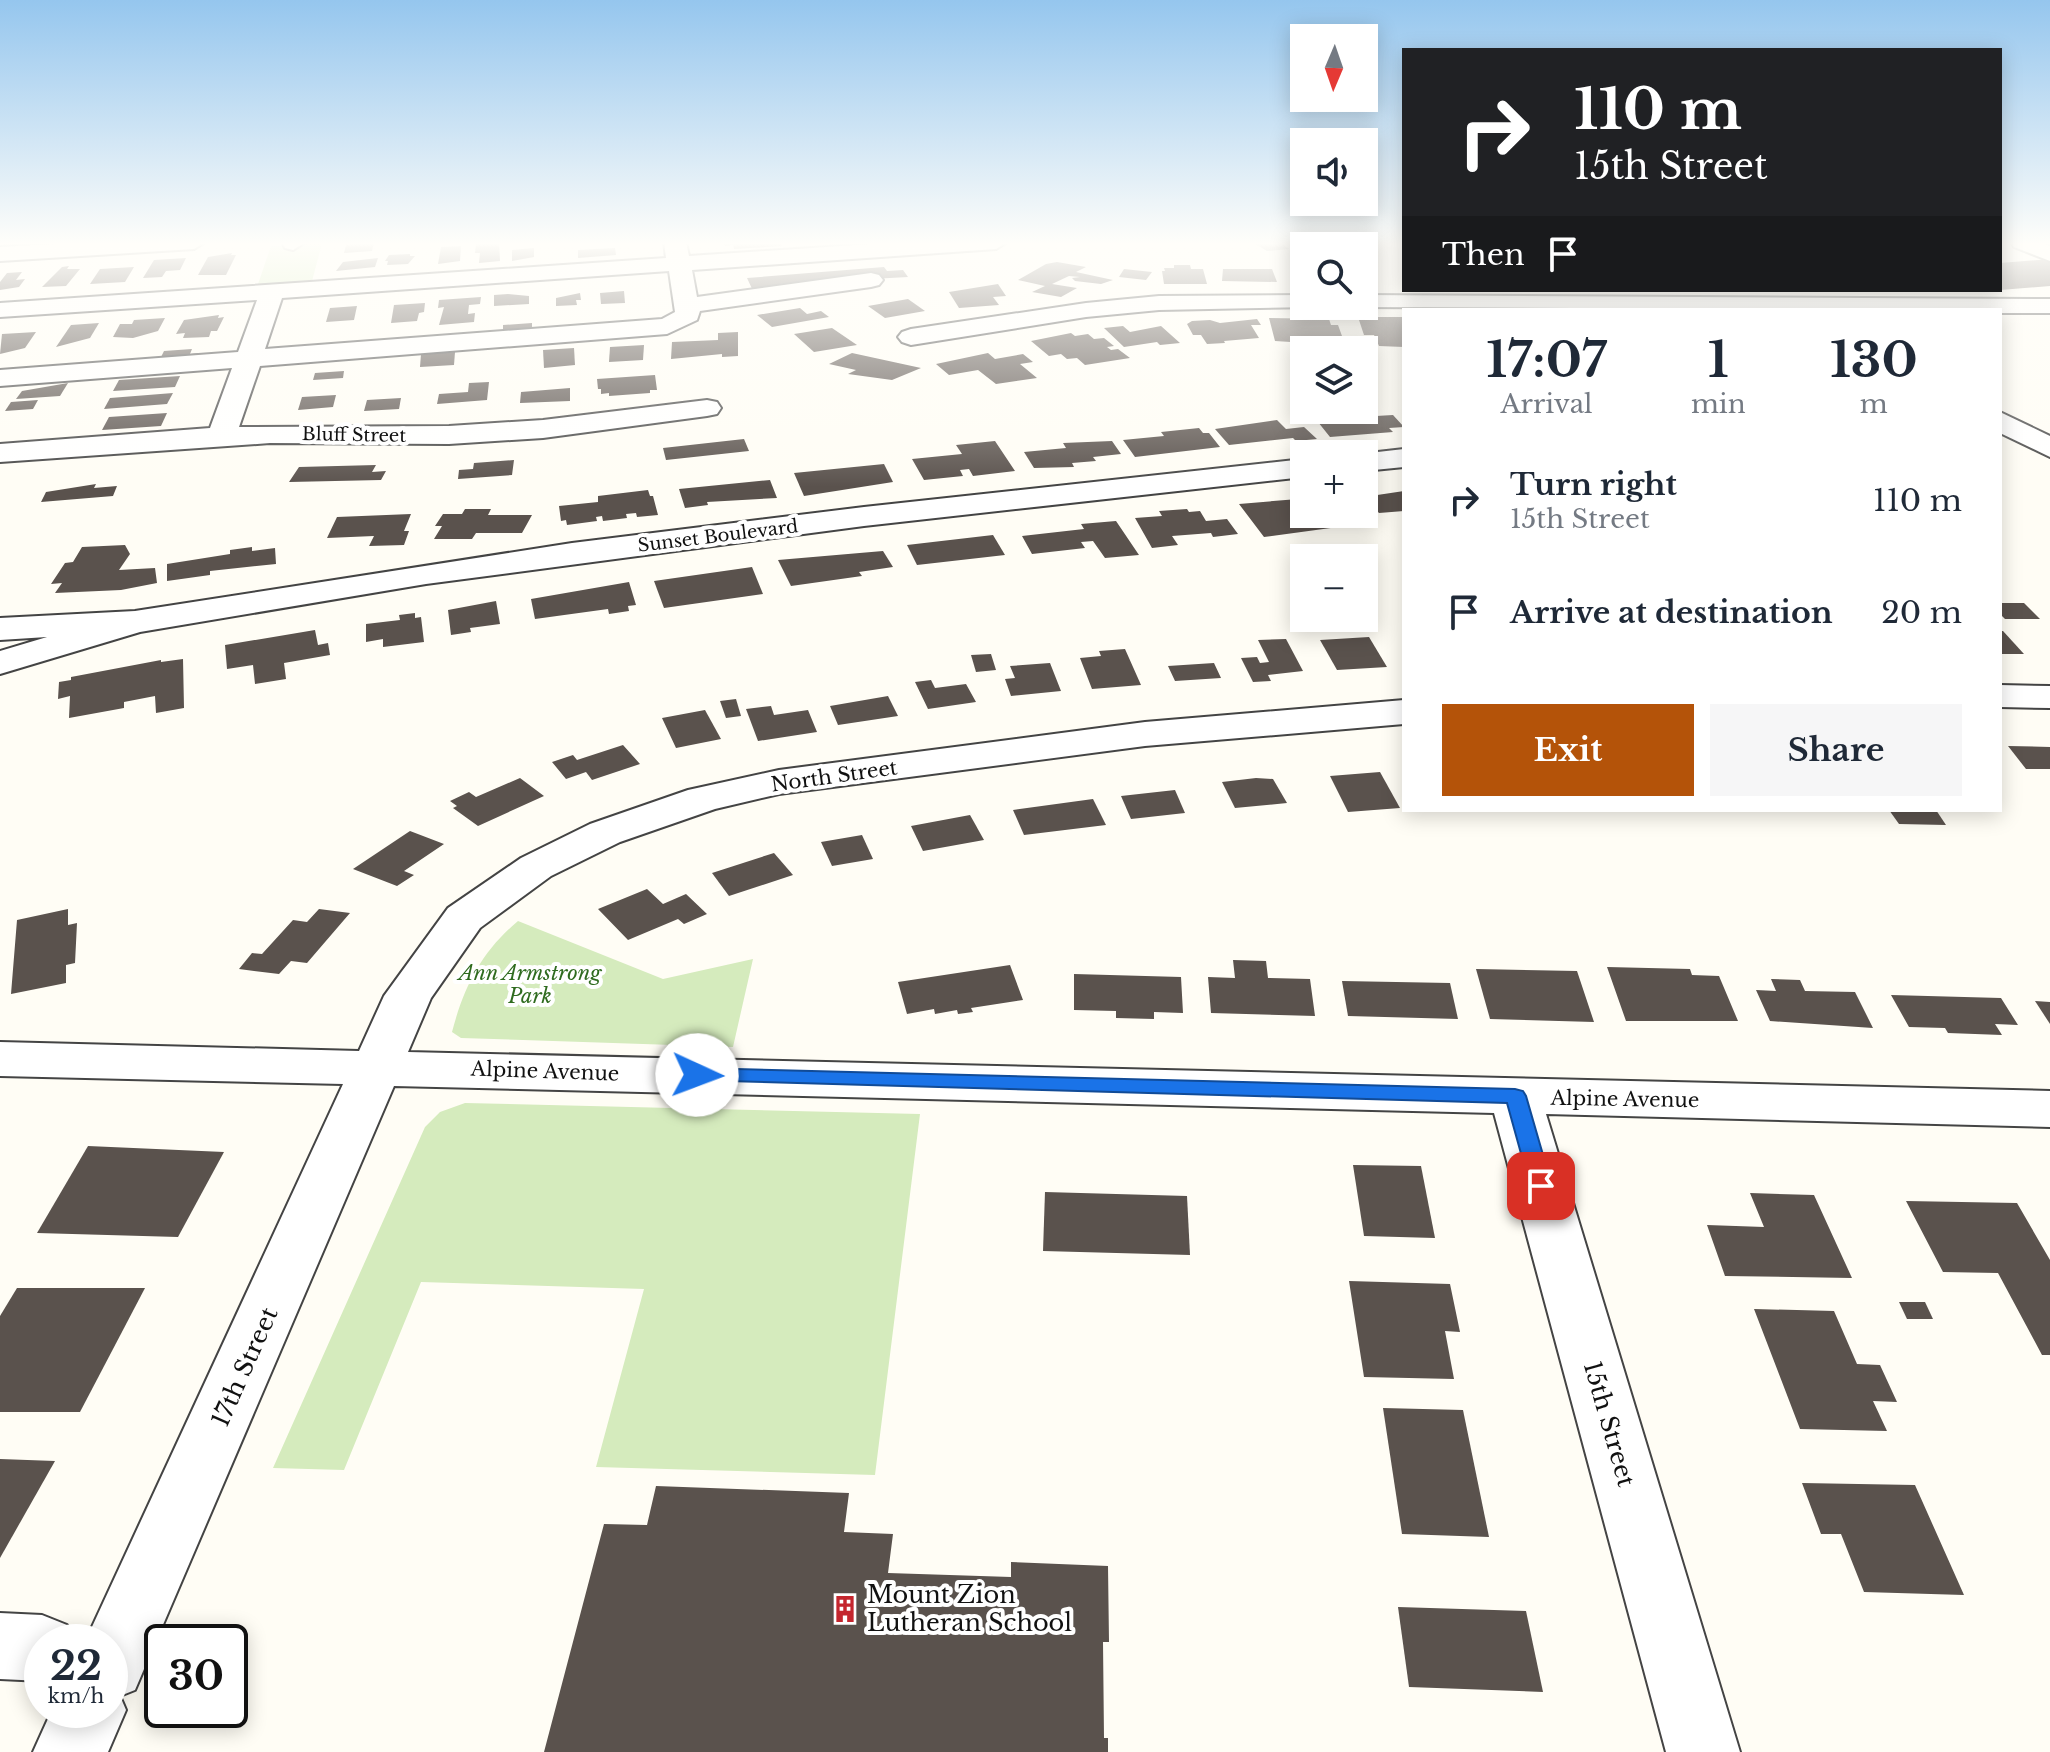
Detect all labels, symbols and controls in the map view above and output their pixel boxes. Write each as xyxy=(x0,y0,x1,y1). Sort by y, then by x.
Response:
north arrow xyxy=(1290,24,1378,112)
map controls xyxy=(1290,24,1378,632)
text: 110 m xyxy=(1574,75,1742,144)
icon: right xyxy=(1442,80,1546,184)
button: sound xyxy=(1290,128,1378,216)
text: 15th Street xyxy=(1574,144,1768,189)
button: search xyxy=(1290,232,1378,320)
icon: arrive xyxy=(1541,232,1585,276)
text: Then xyxy=(1442,236,1525,273)
text: 17:07 xyxy=(1486,330,1607,390)
text: 1 xyxy=(1708,330,1729,390)
text: 130 xyxy=(1830,330,1918,390)
button: layers xyxy=(1290,336,1378,424)
text: Arrival xyxy=(1500,388,1593,420)
text: min xyxy=(1691,388,1746,420)
text: m xyxy=(1860,388,1888,420)
street label: Bluff Street xyxy=(302,423,406,447)
button: + xyxy=(1290,440,1378,528)
text: Turn right xyxy=(1510,466,1677,503)
icon: right xyxy=(1442,478,1486,522)
text: 110 m xyxy=(1873,482,1962,519)
text: 15th Street xyxy=(1510,503,1650,535)
street label: Sunset Boulevard xyxy=(637,515,799,557)
button: − xyxy=(1290,544,1378,632)
icon: arrive xyxy=(1442,590,1486,634)
text: Arrive at destination xyxy=(1510,594,1833,631)
text: 20 m xyxy=(1881,594,1962,631)
button: Exit xyxy=(1442,704,1694,796)
button: Share xyxy=(1710,704,1962,796)
street label: North Street xyxy=(769,755,899,797)
park label: Ann Armstrong Park xyxy=(456,961,602,1008)
position arrow xyxy=(655,1033,739,1117)
street label: Alpine Avenue xyxy=(469,1056,620,1086)
street label: Alpine Avenue xyxy=(1549,1086,1700,1112)
pin xyxy=(1507,1152,1575,1220)
icon: arrive xyxy=(1519,1164,1563,1208)
street label: 17th Street xyxy=(205,1303,284,1431)
street label: 15th Street xyxy=(1578,1358,1641,1490)
place label: Mount Zion Lutheran School xyxy=(867,1580,1072,1637)
building icon: Mount Zion Lutheran School xyxy=(830,1594,860,1624)
speed limit sign: 30 xyxy=(144,1624,248,1728)
text: 22 xyxy=(50,1641,102,1691)
text: km/h xyxy=(48,1684,104,1708)

